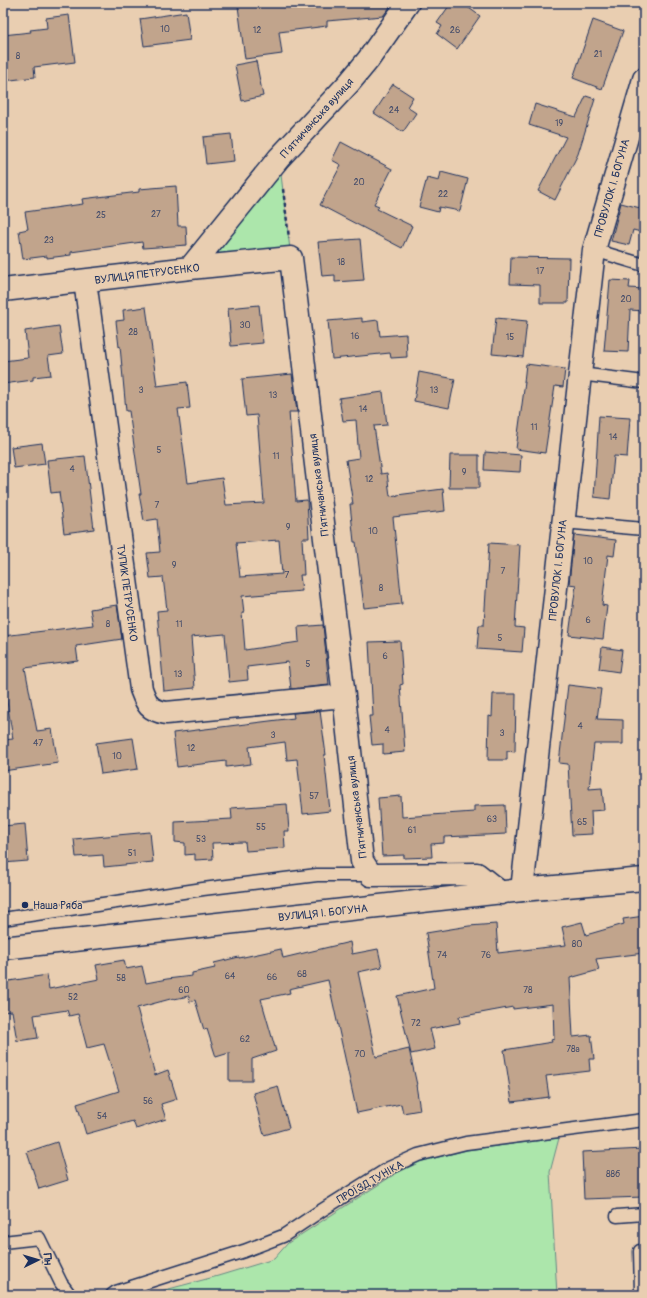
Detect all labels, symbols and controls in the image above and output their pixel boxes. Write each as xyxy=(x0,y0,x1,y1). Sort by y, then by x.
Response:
house number: 10 xyxy=(160,24,170,35)
house number: 12 xyxy=(253,25,261,36)
house number: 26 xyxy=(450,25,460,36)
house number: 21 xyxy=(594,49,602,60)
house number: 8 xyxy=(16,51,21,62)
street label: Пʼятничанська вулиця xyxy=(278,75,356,161)
house number: 24 xyxy=(389,105,400,116)
house number: 19 xyxy=(555,118,563,129)
street label: ПРОВУЛОК І. БОГУНА xyxy=(592,137,632,239)
house number: 20 xyxy=(353,177,365,188)
house number: 22 xyxy=(438,189,448,200)
house number: 27 xyxy=(151,209,161,220)
house number: 25 xyxy=(96,210,106,221)
house number: 23 xyxy=(44,235,54,246)
house number: 18 xyxy=(337,257,345,268)
street label: ВУЛИЦЯ ПЕТРУСЕНКО xyxy=(94,261,200,287)
house number: 17 xyxy=(536,266,544,277)
house number: 20 xyxy=(620,294,632,305)
house number: 30 xyxy=(239,320,251,331)
house number: 28 xyxy=(128,327,138,338)
house number: 16 xyxy=(351,331,359,342)
house number: 15 xyxy=(506,332,514,343)
house number: 3 xyxy=(138,385,144,396)
house number: 13 xyxy=(430,385,438,396)
house number: 13 xyxy=(269,390,277,401)
house number: 14 xyxy=(359,404,368,415)
house number: 11 xyxy=(530,422,538,433)
house number: 14 xyxy=(609,432,618,443)
street label: Пʼятничанська вулиця xyxy=(306,433,332,537)
house number: 5 xyxy=(157,445,162,456)
house number: 11 xyxy=(272,451,280,462)
house number: 4 xyxy=(69,464,75,475)
house number: 9 xyxy=(462,467,467,478)
house number: 12 xyxy=(365,474,373,485)
house number: 7 xyxy=(155,500,160,511)
street label: ПРОВУЛОК І. БОГУНА xyxy=(546,519,570,621)
house number: 9 xyxy=(286,522,291,533)
house number: 10 xyxy=(368,526,378,537)
street label: ТУПИК ПЕТРУСЕНКО xyxy=(114,544,140,642)
house number: 10 xyxy=(583,556,593,567)
house number: 9 xyxy=(172,560,177,571)
house number: 7 xyxy=(501,566,506,577)
house number: 7 xyxy=(285,570,290,581)
house number: 8 xyxy=(379,583,384,594)
house number: 6 xyxy=(585,615,591,626)
house number: 8 xyxy=(106,619,111,630)
house number: 11 xyxy=(175,619,183,630)
house number: 5 xyxy=(498,633,503,644)
house number: 6 xyxy=(382,651,388,662)
house number: 5 xyxy=(306,659,311,670)
house number: 13 xyxy=(174,669,182,680)
house number: 4 xyxy=(577,721,583,732)
house number: 4 xyxy=(384,725,390,736)
house number: 3 xyxy=(499,728,505,739)
house number: 3 xyxy=(270,730,276,741)
house number: 47 xyxy=(33,738,43,749)
house number: 12 xyxy=(187,743,195,754)
house number: 10 xyxy=(112,751,122,762)
street label: Пʼятничанська вулиця xyxy=(344,755,370,859)
house number: 57 xyxy=(309,791,319,802)
house number: 63 xyxy=(487,814,497,825)
house number: 65 xyxy=(577,817,587,828)
house number: 55 xyxy=(256,822,266,833)
house number: 61 xyxy=(408,825,416,836)
house number: 53 xyxy=(196,834,206,845)
house number: 51 xyxy=(128,848,136,859)
place label: Наша Ряба xyxy=(33,899,82,912)
marker: Наша Ряба xyxy=(20,900,30,910)
street label: ВУЛИЦЯ І. БОГУНА xyxy=(278,902,368,924)
house number: 80 xyxy=(572,939,582,950)
house number: 74 xyxy=(437,950,448,961)
house number: 76 xyxy=(481,950,491,961)
house number: 68 xyxy=(297,969,307,980)
house number: 64 xyxy=(225,971,236,982)
house number: 66 xyxy=(267,972,277,983)
house number: 58 xyxy=(116,973,126,984)
house number: 60 xyxy=(178,985,190,996)
house number: 78 xyxy=(523,985,533,996)
house number: 52 xyxy=(68,992,78,1003)
house number: 72 xyxy=(411,1018,421,1029)
house number: 62 xyxy=(240,1034,250,1045)
house number: 78а xyxy=(566,1044,580,1055)
house number: 70 xyxy=(355,1049,365,1060)
house number: 56 xyxy=(143,1096,153,1107)
house number: 54 xyxy=(97,1111,108,1122)
street label: ПРОЇЗД ТУНІКА xyxy=(334,1158,406,1206)
house number: 88б xyxy=(606,1169,620,1180)
north arrow xyxy=(18,1240,58,1280)
text: Пн xyxy=(40,1253,55,1266)

